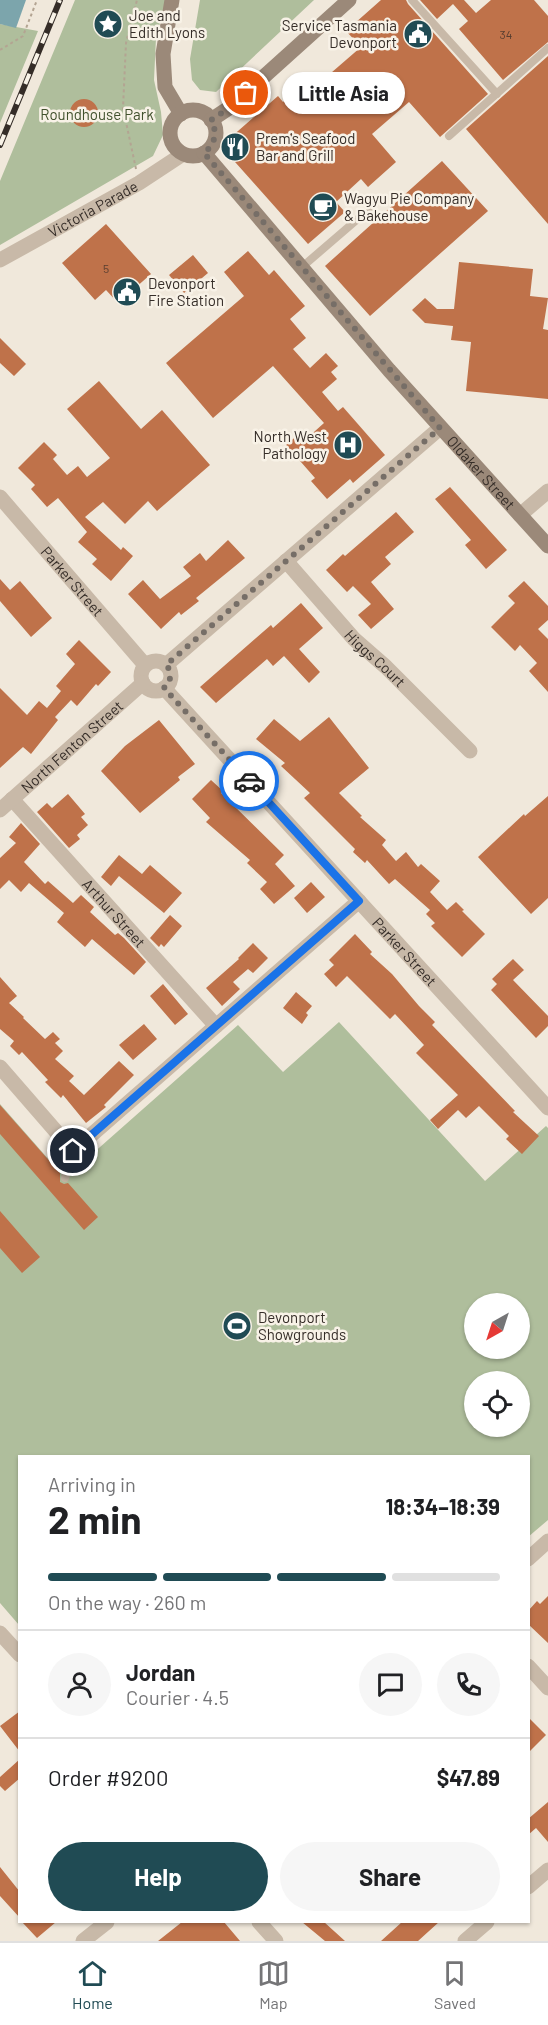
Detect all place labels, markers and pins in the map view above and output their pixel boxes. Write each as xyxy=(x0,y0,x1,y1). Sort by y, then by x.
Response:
place label: Joe and Edith Lyons xyxy=(129,6,205,41)
place icon: Joe and Edith Lyons xyxy=(92,8,124,40)
place label: Service Tasmania Devonport xyxy=(282,16,397,51)
public building icon: Service Tasmania Devonport xyxy=(402,18,434,50)
pin xyxy=(220,67,271,118)
callout: Little Asia xyxy=(282,72,405,114)
place label: Prem's Seafood Bar and Grill xyxy=(256,129,355,164)
restaurant icon: Prem's Seafood Bar and Grill xyxy=(219,131,251,163)
place label: Wagyu Pie Company & Bakehouse xyxy=(344,189,474,224)
cafe icon: Wagyu Pie Company & Bakehouse xyxy=(307,191,339,223)
place label: Devonport Fire Station xyxy=(148,274,224,309)
public building icon: Devonport Fire Station xyxy=(111,276,143,308)
place label: North West Pathology xyxy=(254,427,327,462)
hospital icon: North West Pathology xyxy=(332,429,364,461)
pin xyxy=(47,1125,98,1176)
place label: Devonport Showgrounds xyxy=(258,1308,346,1343)
sports icon: Devonport Showgrounds xyxy=(221,1310,253,1342)

